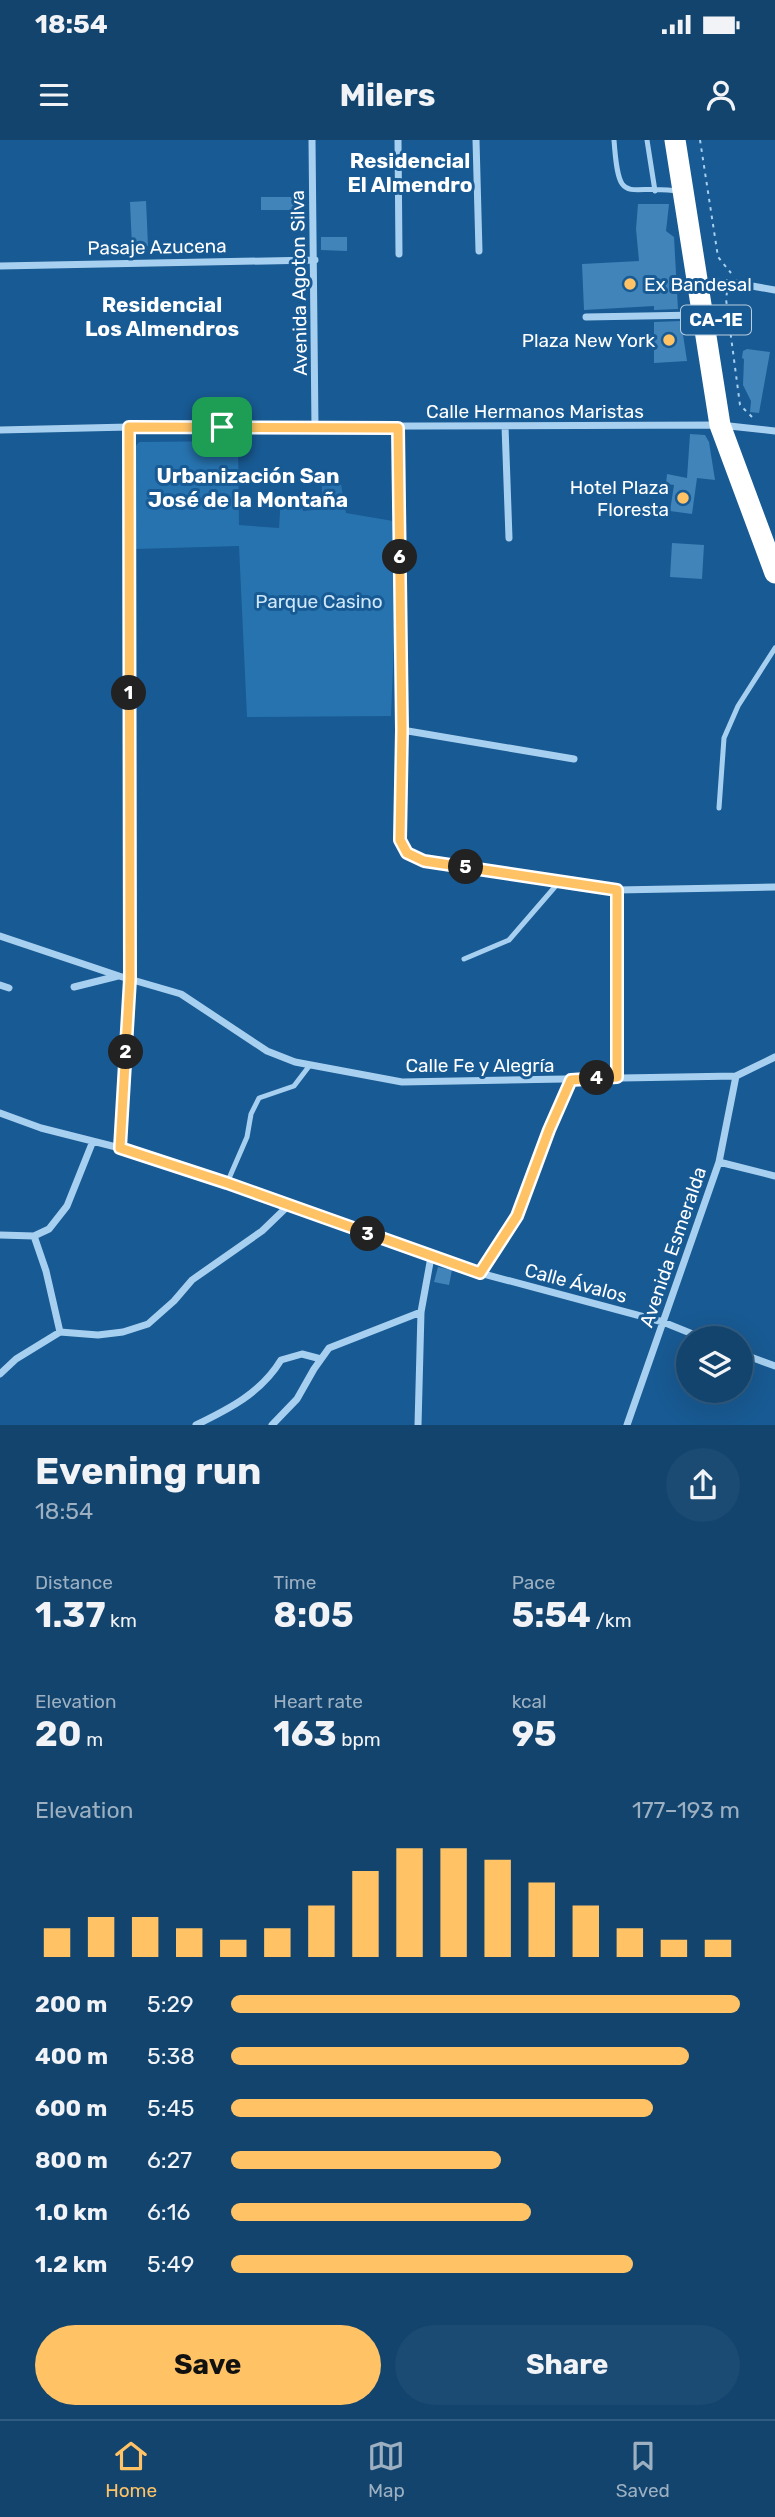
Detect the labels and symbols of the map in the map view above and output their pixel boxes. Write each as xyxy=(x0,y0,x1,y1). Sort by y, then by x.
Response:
district label: Residencial El Almendro xyxy=(347,148,473,197)
street label: Avenida Agoton Silva xyxy=(286,190,312,376)
street label: Pasaje Azucena xyxy=(87,234,227,260)
place label: Ex Bandesal xyxy=(644,273,752,296)
marker: Ex Bandesal xyxy=(622,276,638,292)
district label: Residencial Los Almendros xyxy=(85,292,239,341)
road number: CA-1E xyxy=(681,306,751,335)
place label: Plaza New York xyxy=(522,329,655,352)
marker: Plaza New York xyxy=(661,332,677,348)
pin xyxy=(192,397,252,457)
street label: Calle Hermanos Maristas xyxy=(426,400,644,423)
district label: Urbanización San José de la Montaña xyxy=(148,463,348,512)
place label: Hotel Plaza Floresta xyxy=(570,476,669,521)
marker: Hotel Plaza Floresta xyxy=(675,490,691,506)
pin: 6 xyxy=(382,540,418,574)
park label: Parque Casino xyxy=(255,590,383,613)
pin: 1 xyxy=(111,676,146,710)
pin: 5 xyxy=(448,850,484,884)
pin: 2 xyxy=(108,1034,144,1070)
street label: Calle Fe y Alegría xyxy=(405,1054,555,1077)
pin: 4 xyxy=(580,1060,614,1096)
street label: Avenida Esmeralda xyxy=(635,1164,711,1330)
pin: 3 xyxy=(350,1216,386,1252)
street label: Calle Ávalos xyxy=(522,1258,630,1308)

